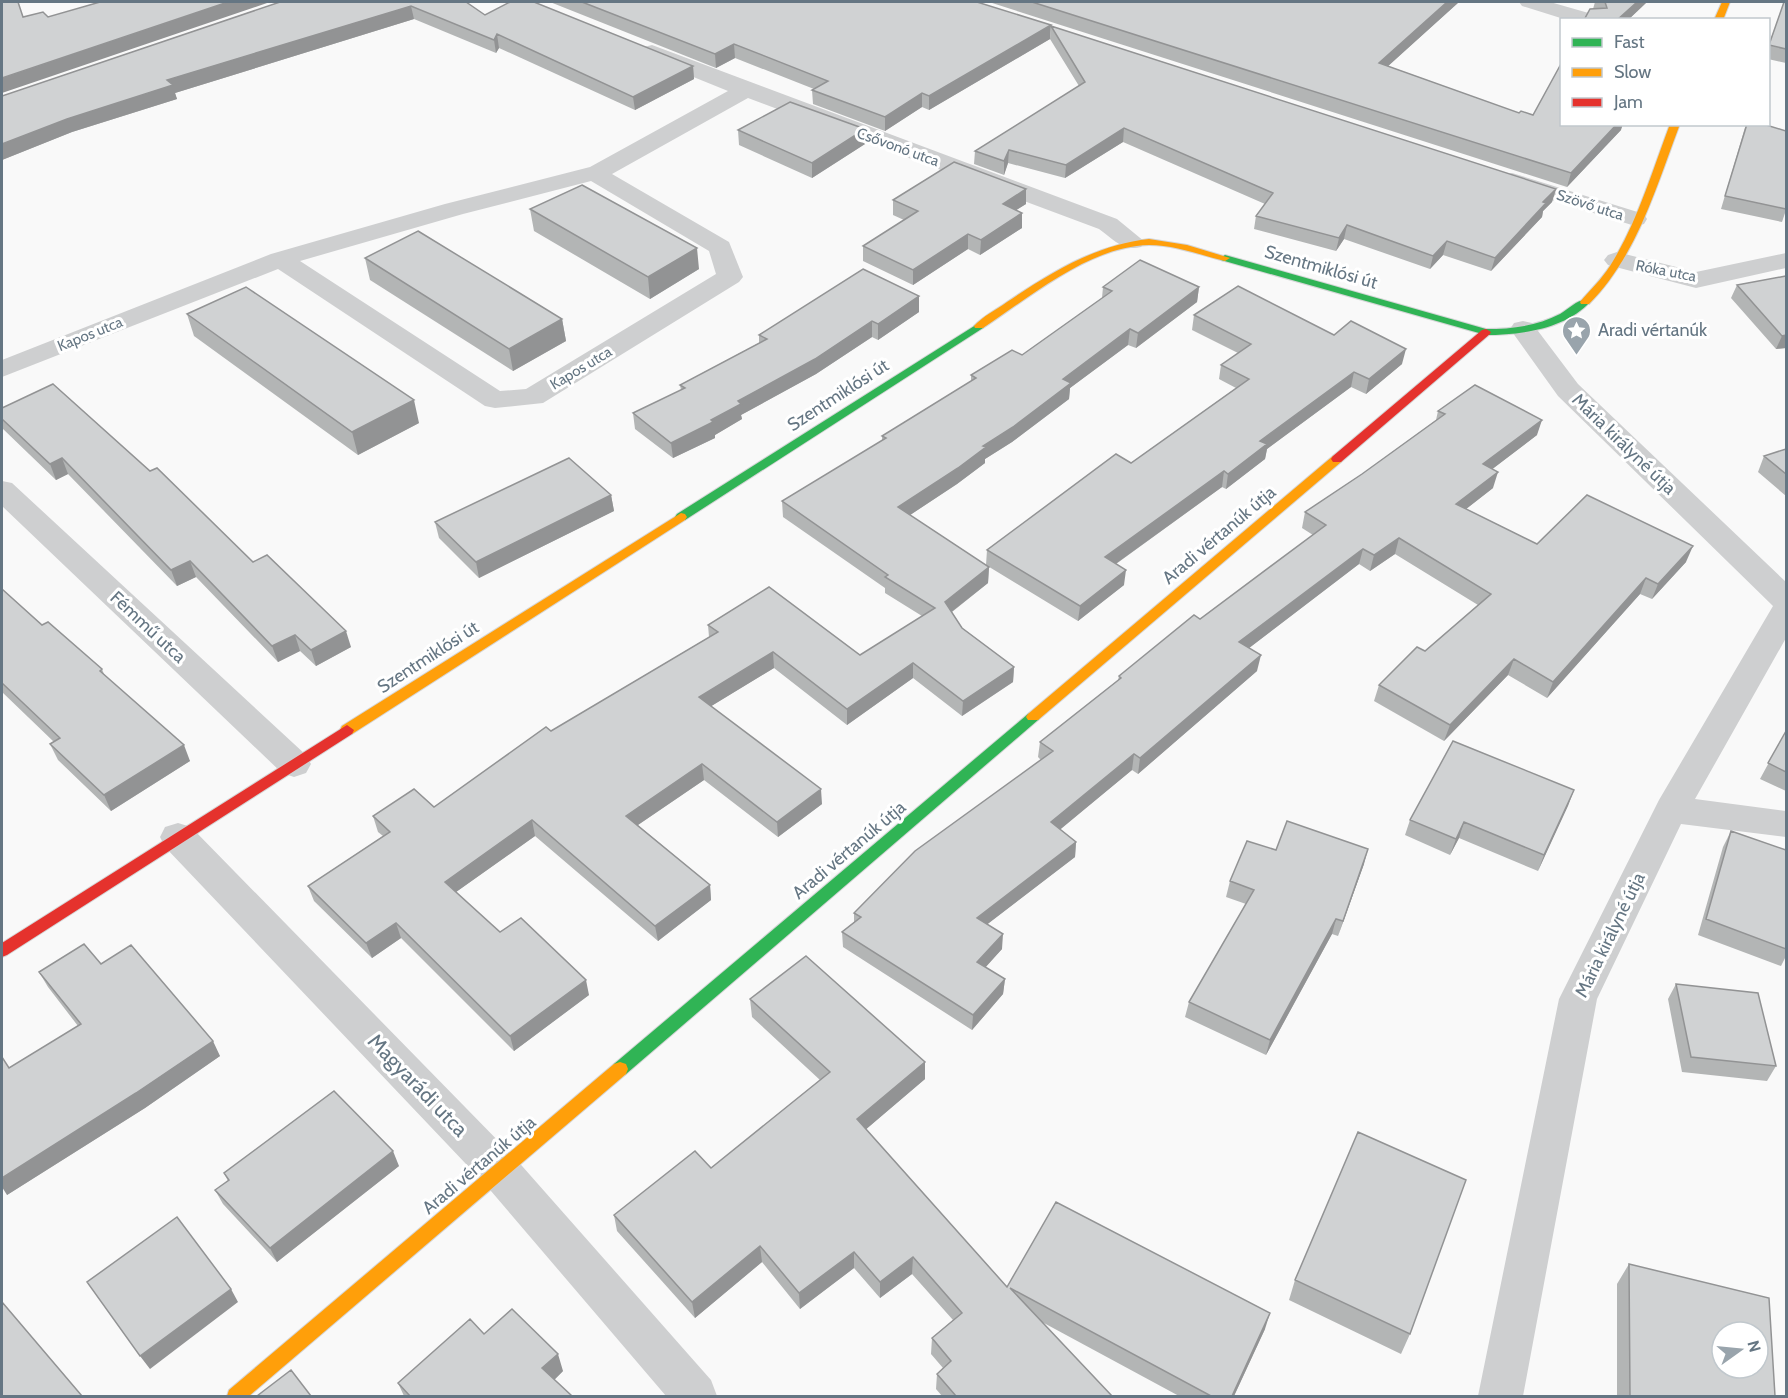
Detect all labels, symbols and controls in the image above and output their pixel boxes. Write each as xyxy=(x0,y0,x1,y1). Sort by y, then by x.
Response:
legend xyxy=(1560,18,1770,126)
text: Fast xyxy=(1614,31,1645,53)
text: Slow xyxy=(1614,61,1651,83)
text: Jam xyxy=(1613,91,1643,113)
street label: Csővonó utca xyxy=(854,124,942,170)
street label: Szövő utca xyxy=(1554,186,1627,225)
street label: Szentmiklósi út xyxy=(1262,240,1380,294)
street label: Róka utca xyxy=(1634,256,1698,286)
street label: Kapos utca xyxy=(55,312,126,355)
place icon: Aradi vértanúk xyxy=(1561,314,1593,356)
place label: Aradi vértanúk xyxy=(1598,319,1708,341)
street label: Kapos utca xyxy=(547,342,616,393)
street label: Szentmiklósi út xyxy=(783,354,893,436)
street label: Mária királyné útja xyxy=(1567,389,1681,499)
street label: Aradi vértanúk útja xyxy=(1158,481,1280,589)
street label: Fémmű utca xyxy=(106,587,191,668)
street label: Szentmiklósi út xyxy=(373,616,483,698)
street label: Aradi vértanúk útja xyxy=(788,796,910,904)
street label: Mária királyné útja xyxy=(1570,869,1650,1001)
street label: Magyarádi utca xyxy=(363,1028,473,1142)
street label: Aradi vértanúk útja xyxy=(418,1111,540,1219)
north arrow xyxy=(1710,1320,1770,1380)
text: N xyxy=(1743,1338,1765,1354)

